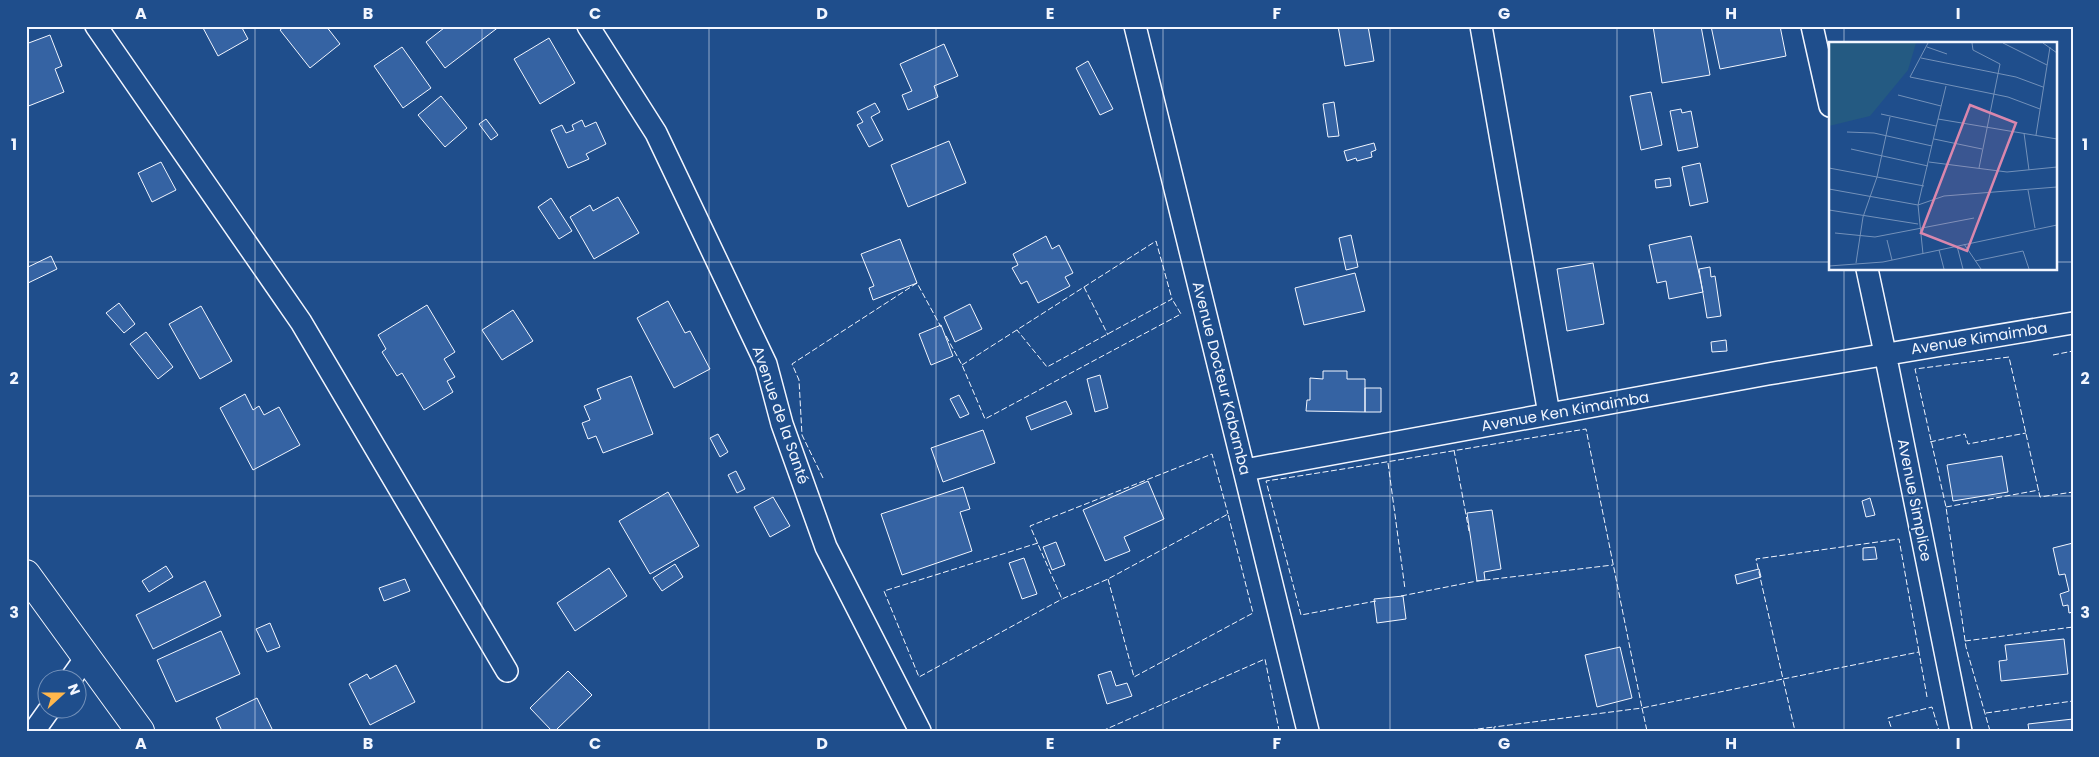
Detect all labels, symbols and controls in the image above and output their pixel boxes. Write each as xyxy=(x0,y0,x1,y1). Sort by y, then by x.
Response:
text: A xyxy=(135,2,147,25)
text: B xyxy=(363,2,373,25)
text: C xyxy=(589,2,601,25)
text: D xyxy=(816,2,828,25)
text: E xyxy=(1046,2,1054,25)
text: F xyxy=(1273,2,1282,25)
text: G xyxy=(1498,2,1510,25)
text: H xyxy=(1725,2,1737,25)
text: I xyxy=(1956,2,1960,25)
inset map xyxy=(1829,42,2056,270)
text: 1 xyxy=(11,133,17,156)
text: 1 xyxy=(2082,133,2088,156)
street label: Avenue Docteur Kabamba xyxy=(1188,279,1256,477)
street label: Avenue Kimaimba xyxy=(1909,317,2049,359)
street label: Avenue de la Santé xyxy=(747,343,815,487)
text: 2 xyxy=(9,367,19,390)
text: 2 xyxy=(2080,367,2090,390)
street label: Avenue Ken Kimaimba xyxy=(1480,386,1650,436)
street label: Avenue Simplice xyxy=(1893,437,1937,563)
text: 3 xyxy=(9,601,19,624)
text: 3 xyxy=(2080,601,2090,624)
north arrow xyxy=(38,670,88,720)
text: N xyxy=(63,681,85,698)
text: A xyxy=(135,732,147,755)
text: B xyxy=(363,732,373,755)
text: C xyxy=(589,732,601,755)
text: D xyxy=(816,732,828,755)
text: E xyxy=(1046,732,1054,755)
text: F xyxy=(1273,732,1282,755)
text: G xyxy=(1498,732,1510,755)
text: H xyxy=(1725,732,1737,755)
text: I xyxy=(1956,732,1960,755)

